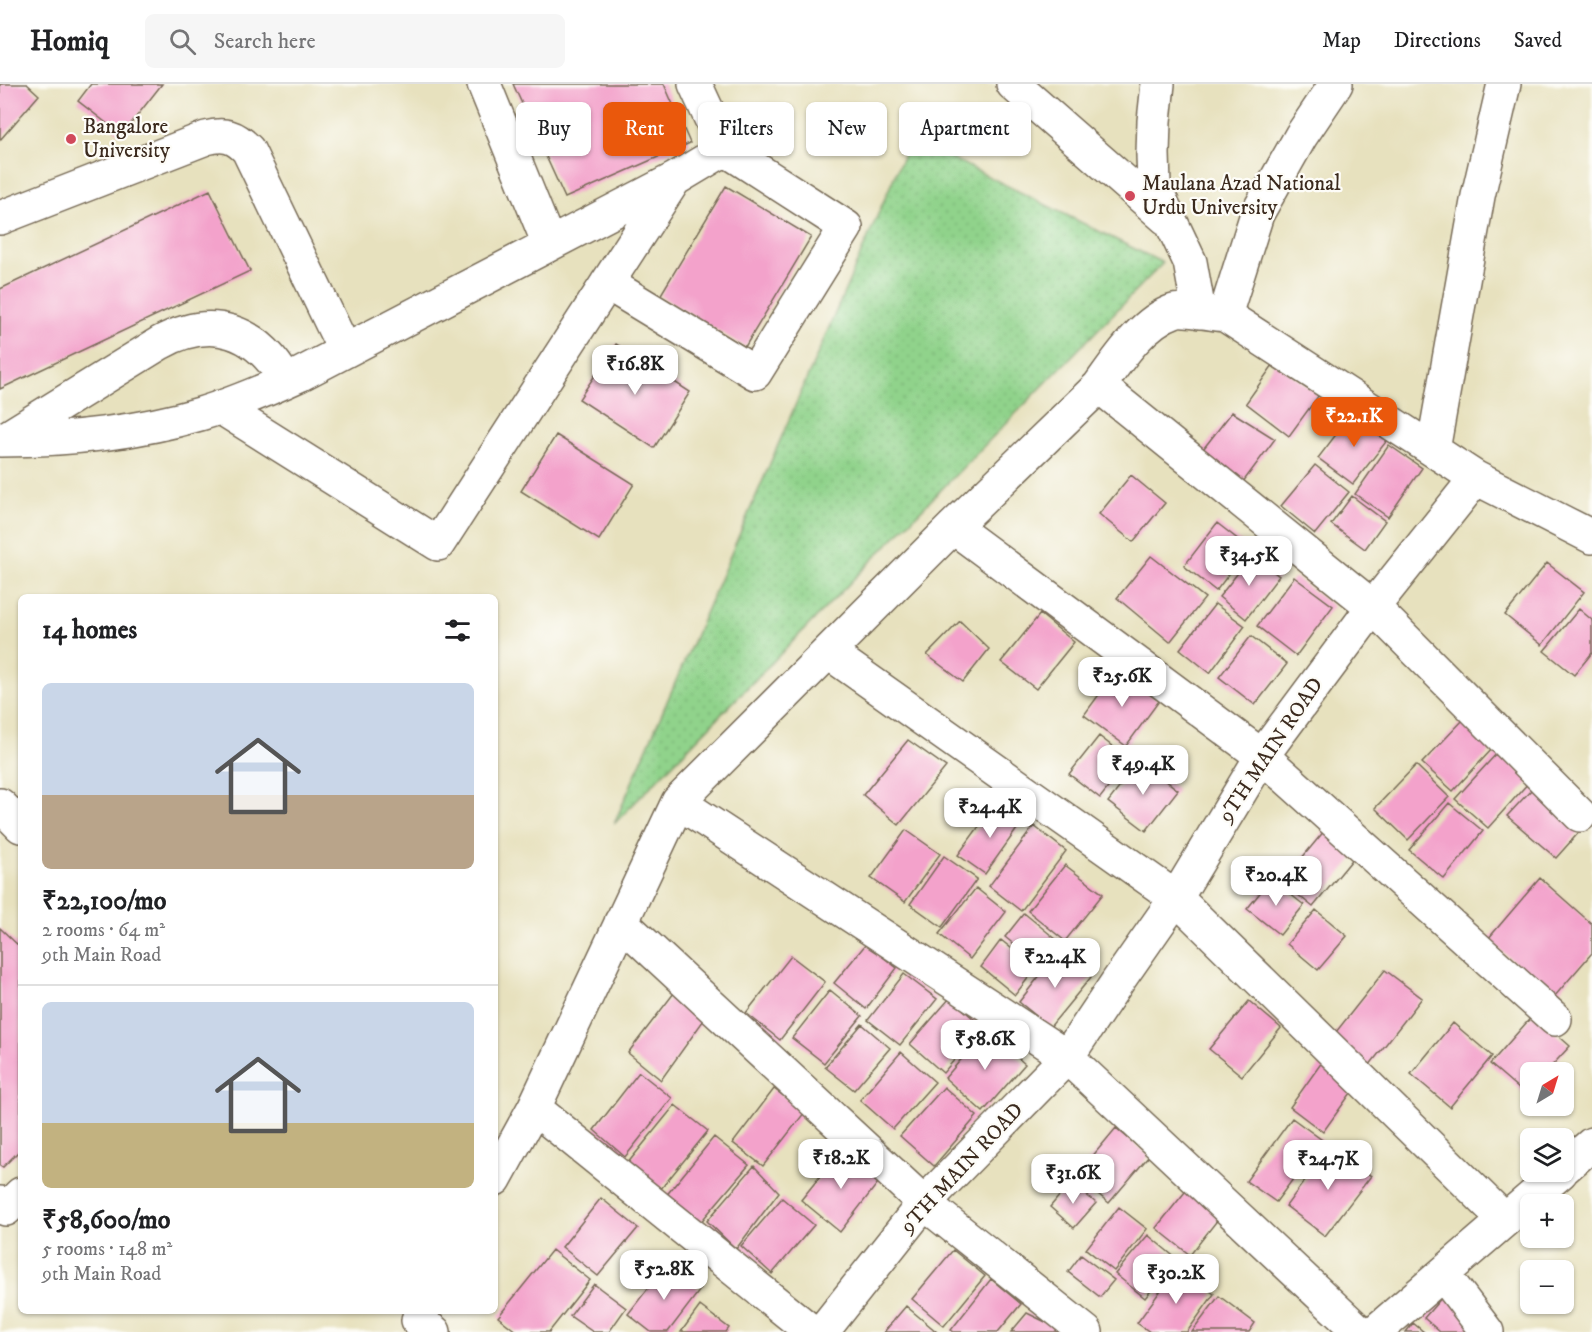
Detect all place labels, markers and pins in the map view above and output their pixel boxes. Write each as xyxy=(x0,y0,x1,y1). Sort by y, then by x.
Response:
place label: Bangalore University xyxy=(83,114,171,164)
marker: Bangalore University xyxy=(64,132,78,146)
place label: Maulana Azad National Urdu University xyxy=(1142,171,1341,221)
marker: Maulana Azad National Urdu University xyxy=(1123,189,1137,203)
pin: ₹16.8K xyxy=(586,345,684,396)
pin: ₹22.1K xyxy=(1305,397,1403,448)
pin: ₹34.5K xyxy=(1200,536,1298,587)
pin: ₹25.6K xyxy=(1073,657,1171,708)
pin: ₹49.4K xyxy=(1094,745,1192,796)
pin: ₹24.4K xyxy=(941,788,1039,839)
pin: ₹20.4K xyxy=(1227,856,1325,907)
pin: ₹22.4K xyxy=(1006,938,1104,989)
pin: ₹58.6K xyxy=(936,1020,1034,1071)
pin: ₹18.2K xyxy=(792,1139,890,1190)
pin: ₹24.7K xyxy=(1279,1140,1377,1191)
pin: ₹31.6K xyxy=(1024,1154,1122,1205)
pin: ₹52.8K xyxy=(615,1250,713,1301)
pin: ₹30.2K xyxy=(1127,1254,1225,1305)

